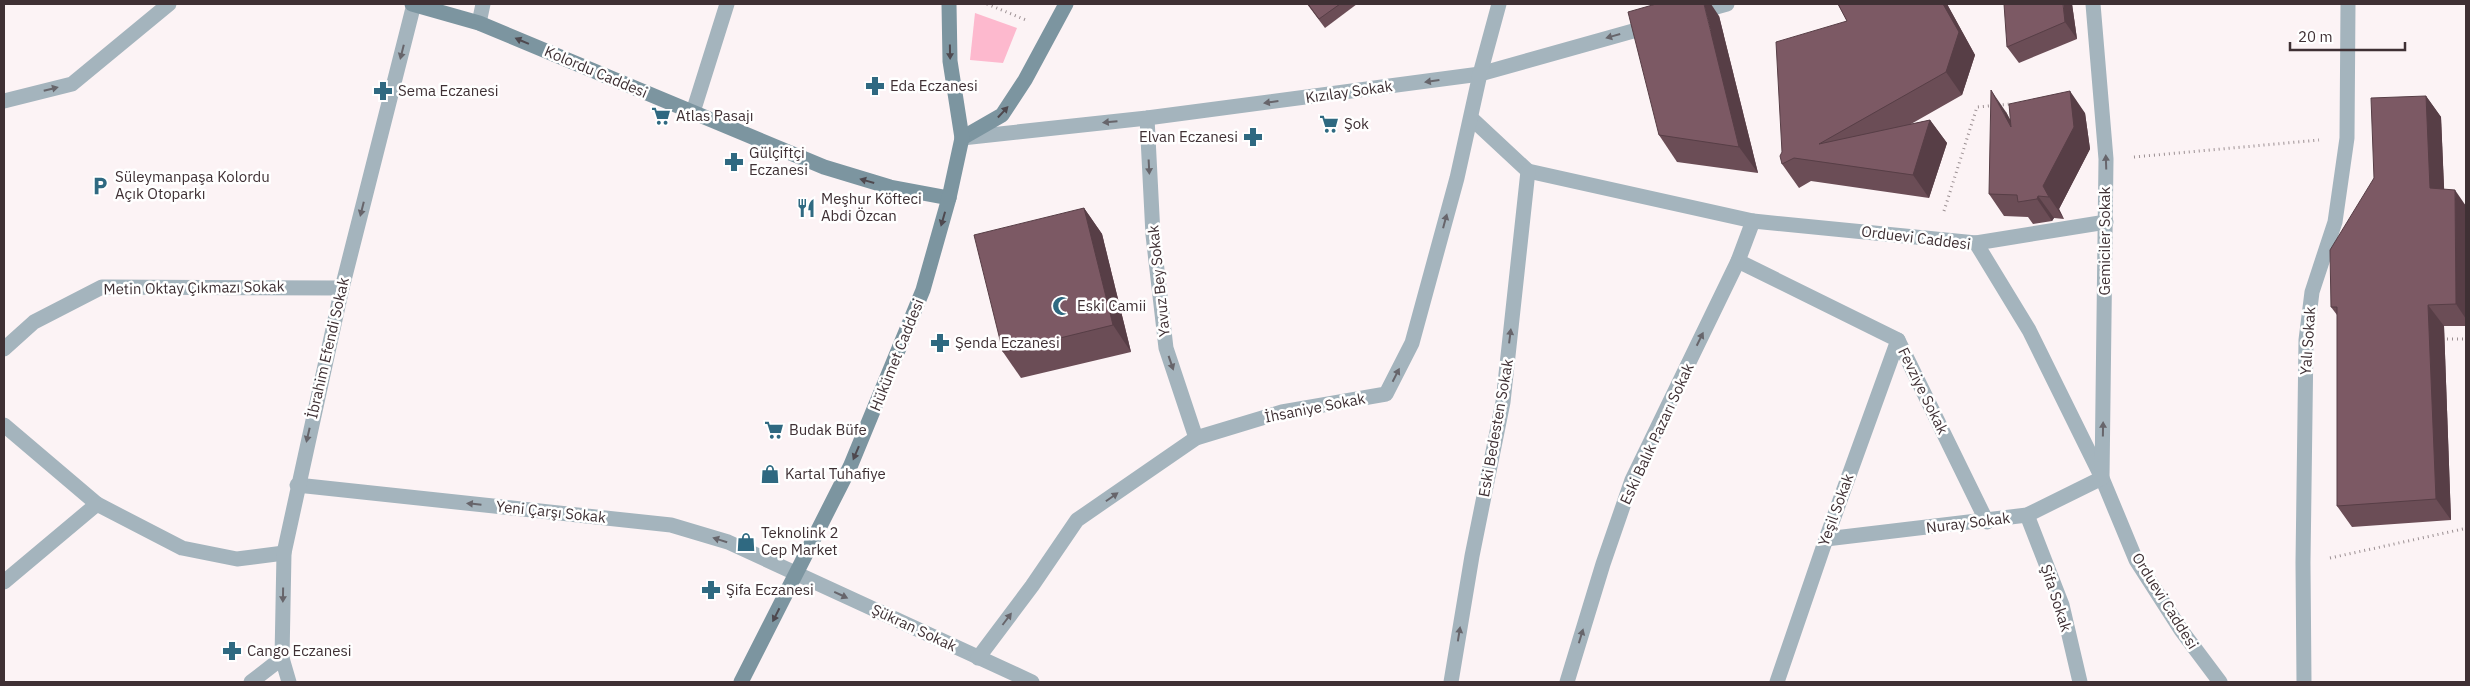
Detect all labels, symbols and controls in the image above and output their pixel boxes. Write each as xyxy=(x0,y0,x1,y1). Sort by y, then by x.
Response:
scale bar xyxy=(2290,20,2405,52)
text: 20 m xyxy=(2298,27,2333,46)
one-way arrow xyxy=(1605,33,1620,41)
one-way arrow xyxy=(515,36,529,44)
street label: Kolordu Caddesi xyxy=(542,41,651,102)
one-way arrow xyxy=(398,44,406,59)
one-way arrow xyxy=(946,45,954,61)
pharmacy icon: Eda Eczanesi xyxy=(864,75,886,97)
place label: Eda Eczanesi xyxy=(890,76,978,95)
street label: Kızılay Sokak xyxy=(1304,76,1394,107)
one-way arrow xyxy=(1424,77,1440,85)
pharmacy icon: Sema Eczanesi xyxy=(372,80,394,102)
place label: Sema Eczanesi xyxy=(398,81,499,100)
one-way arrow xyxy=(44,85,59,93)
one-way arrow xyxy=(1263,98,1279,106)
supermarket icon: Atlas Pasajı xyxy=(650,105,672,127)
one-way arrow xyxy=(997,105,1008,118)
place label: Atlas Pasajı xyxy=(676,106,754,125)
supermarket icon: Şok xyxy=(1318,113,1340,135)
place label: Şok xyxy=(1344,114,1369,133)
one-way arrow xyxy=(1101,118,1117,126)
pharmacy icon: Elvan Eczanesi xyxy=(1242,126,1264,148)
place label: Elvan Eczanesi xyxy=(1139,127,1238,146)
place label: Gülçiftçi Eczanesi xyxy=(749,143,808,179)
pharmacy icon: Gülçiftçi Eczanesi xyxy=(723,151,745,173)
one-way arrow xyxy=(2101,153,2109,169)
one-way arrow xyxy=(1146,159,1154,175)
place label: Süleymanpaşa Kolordu Açık Otoparkı xyxy=(115,167,270,203)
parking icon: Süleymanpaşa Kolordu Açık Otoparkı xyxy=(89,175,111,197)
one-way arrow xyxy=(859,176,874,184)
street label: Gemiciler Sokak xyxy=(2095,186,2114,296)
place label: Meşhur Köfteci Abdi Özcan xyxy=(821,189,922,225)
restaurant icon: Meşhur Köfteci Abdi Özcan xyxy=(795,197,817,219)
one-way arrow xyxy=(358,202,366,217)
one-way arrow xyxy=(938,212,946,227)
one-way arrow xyxy=(1442,213,1450,228)
street label: Orduevi Caddesi xyxy=(1860,221,1972,254)
street label: Yavuz Bey Sokak xyxy=(1143,224,1174,338)
street label: İbrahim Efendi Sokak xyxy=(302,275,353,420)
street label: Metin Oktay Çıkmazı Sokak xyxy=(103,276,285,299)
mosque icon: Eski Camii xyxy=(1051,295,1073,317)
street label: Hükümet Caddesi xyxy=(865,296,928,414)
place label: Eski Camii xyxy=(1077,296,1146,315)
street label: Yalı Sokak xyxy=(2296,306,2319,376)
one-way arrow xyxy=(1506,328,1514,344)
pharmacy icon: Şenda Eczanesi xyxy=(929,332,951,354)
one-way arrow xyxy=(1697,332,1705,346)
place label: Şenda Eczanesi xyxy=(955,333,1060,352)
street label: Fevziye Sokak xyxy=(1894,344,1953,437)
one-way arrow xyxy=(1168,355,1175,370)
street label: Eski Bedesten Sokak xyxy=(1474,357,1517,498)
street label: Eski Balık Pazarı Sokak xyxy=(1615,360,1698,508)
one-way arrow xyxy=(1392,367,1400,382)
street label: İhsaniye Sokak xyxy=(1263,388,1367,427)
supermarket icon: Budak Büfe xyxy=(763,419,785,441)
place label: Budak Büfe xyxy=(789,420,867,439)
one-way arrow xyxy=(2099,421,2107,437)
one-way arrow xyxy=(304,428,312,443)
one-way arrow xyxy=(851,446,859,460)
shop icon: Kartal Tuhafiye xyxy=(759,463,781,485)
place label: Kartal Tuhafiye xyxy=(785,464,886,483)
street label: Yeşil Sokak xyxy=(1814,471,1857,549)
one-way arrow xyxy=(1105,492,1118,502)
street label: Yeni Çarşı Sokak xyxy=(495,496,607,527)
one-way arrow xyxy=(465,500,481,508)
street label: Nuray Sokak xyxy=(1925,508,2011,537)
place label: Teknolink 2 Cep Market xyxy=(761,523,838,559)
shop icon: Teknolink 2 Cep Market xyxy=(735,531,757,553)
one-way arrow xyxy=(713,535,728,543)
street label: Orduevi Caddesi xyxy=(2128,549,2203,652)
street label: Şifa Sokak xyxy=(2037,562,2076,634)
pharmacy icon: Şifa Eczanesi xyxy=(700,579,722,601)
place label: Şifa Eczanesi xyxy=(726,580,814,599)
one-way arrow xyxy=(279,588,287,604)
one-way arrow xyxy=(834,591,848,599)
street label: Şükran Sokak xyxy=(869,600,960,656)
one-way arrow xyxy=(772,607,780,622)
one-way arrow xyxy=(1002,613,1013,626)
one-way arrow xyxy=(1456,626,1464,642)
one-way arrow xyxy=(1578,628,1586,643)
pharmacy icon: Cango Eczanesi xyxy=(221,640,243,662)
place label: Cango Eczanesi xyxy=(247,641,352,660)

